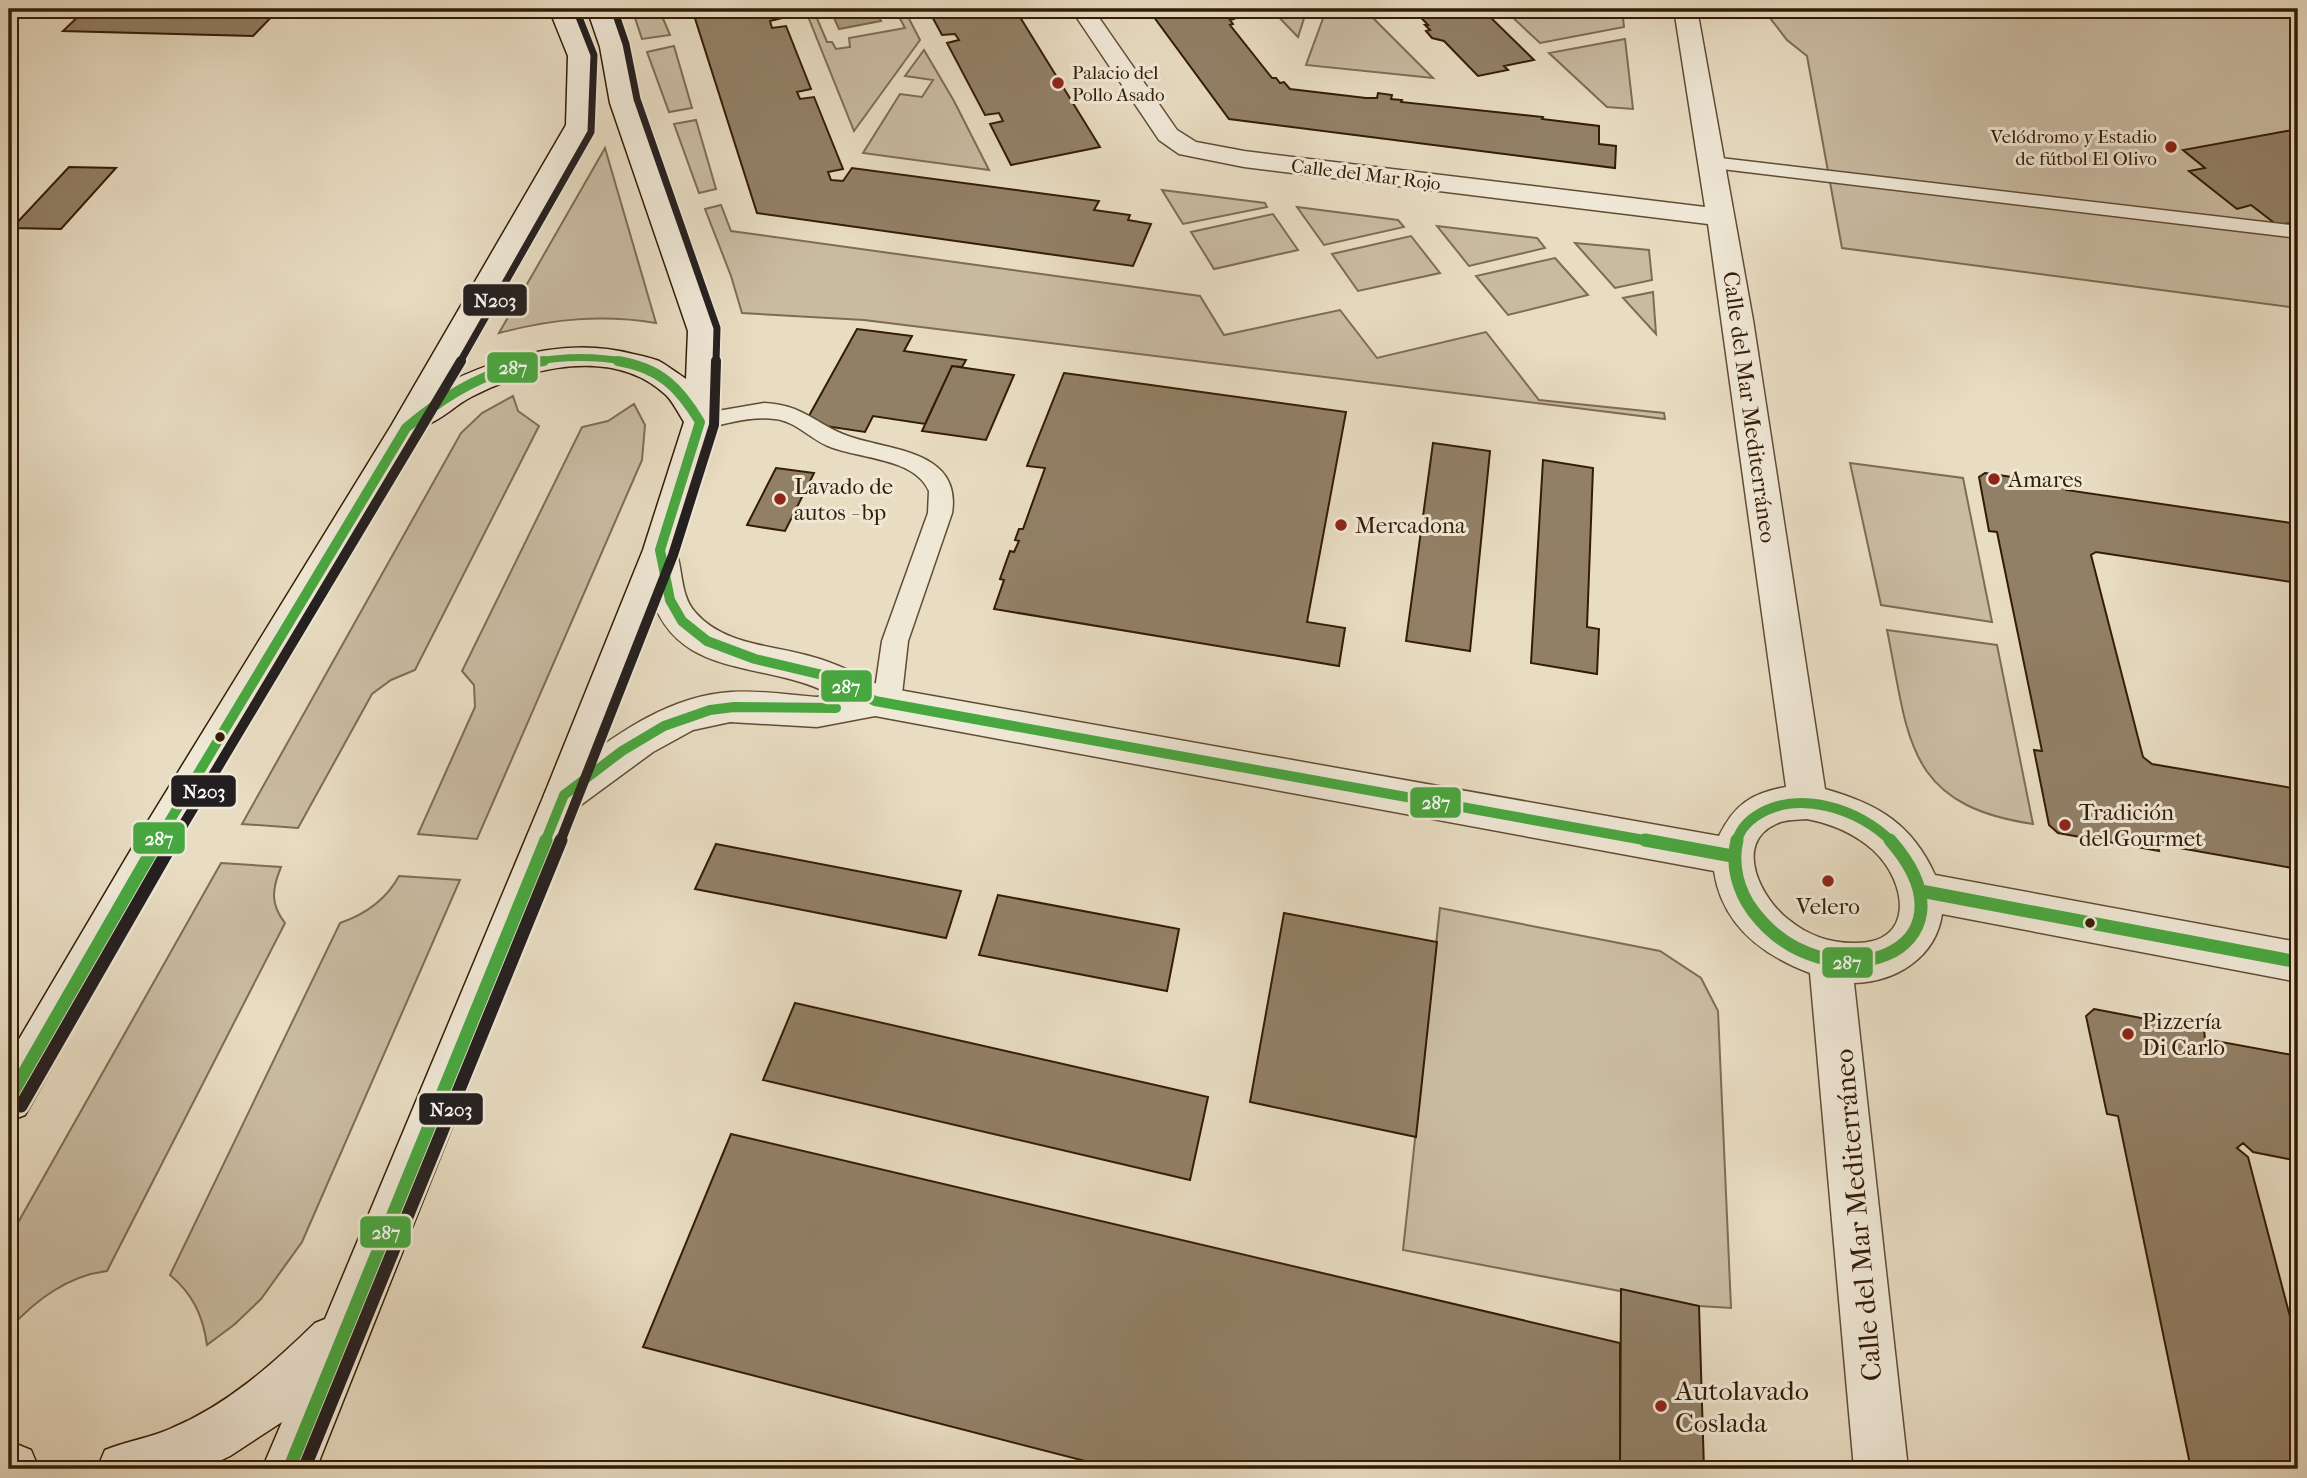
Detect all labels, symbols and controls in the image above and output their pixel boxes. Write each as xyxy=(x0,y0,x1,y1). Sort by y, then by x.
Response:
place label: Palacio del Pollo Asado xyxy=(1072,62,1165,106)
marker: Palacio del Pollo Asado xyxy=(1050,75,1066,91)
place label: Velódromo y Estadio de fútbol El Olivo xyxy=(1990,126,2157,170)
marker: Velódromo y Estadio de fútbol El Olivo xyxy=(2163,139,2179,155)
street label: Calle del Mar Rojo xyxy=(1290,155,1442,195)
street label: Calle del Mar Mediterráneo xyxy=(1717,270,1782,545)
line badge: N203 xyxy=(462,283,528,317)
text: N203 xyxy=(474,290,516,312)
line badge: 287 xyxy=(486,351,539,384)
text: 287 xyxy=(499,357,527,379)
place label: Amares xyxy=(2007,466,2082,493)
marker: Amares xyxy=(1986,471,2002,487)
place label: Lavado de autos - bp xyxy=(794,473,893,526)
marker: Lavado de autos - bp xyxy=(772,491,788,507)
place label: Mercadona xyxy=(1355,512,1466,539)
marker: Mercadona xyxy=(1333,517,1349,533)
line badge: 287 xyxy=(820,669,873,703)
text: 287 xyxy=(832,676,860,698)
unlabelled marker xyxy=(213,730,227,744)
line badge: N203 xyxy=(170,774,237,808)
text: N203 xyxy=(183,781,225,803)
line badge: 287 xyxy=(1409,786,1462,819)
text: 287 xyxy=(1422,792,1450,814)
place label: Tradición del Gourmet xyxy=(2079,799,2203,852)
marker: Tradición del Gourmet xyxy=(2057,817,2073,833)
line badge: 287 xyxy=(132,821,186,855)
text: 287 xyxy=(145,828,173,850)
marker: Velero xyxy=(1820,873,1836,889)
place label: Velero xyxy=(1795,893,1860,920)
unlabelled marker xyxy=(2083,916,2097,930)
line badge: 287 xyxy=(1821,946,1874,979)
text: 287 xyxy=(1833,952,1861,974)
place label: Pizzería Di Carlo xyxy=(2142,1008,2225,1061)
marker: Pizzería Di Carlo xyxy=(2120,1026,2136,1042)
street label: Calle del Mar Mediterráneo xyxy=(1827,1047,1888,1382)
line badge: N203 xyxy=(418,1092,484,1126)
text: N203 xyxy=(430,1099,472,1121)
line badge: 287 xyxy=(359,1215,412,1249)
text: 287 xyxy=(372,1222,400,1244)
place label: Autolavado Coslada xyxy=(1674,1374,1809,1439)
marker: Autolavado Coslada xyxy=(1653,1398,1669,1414)

